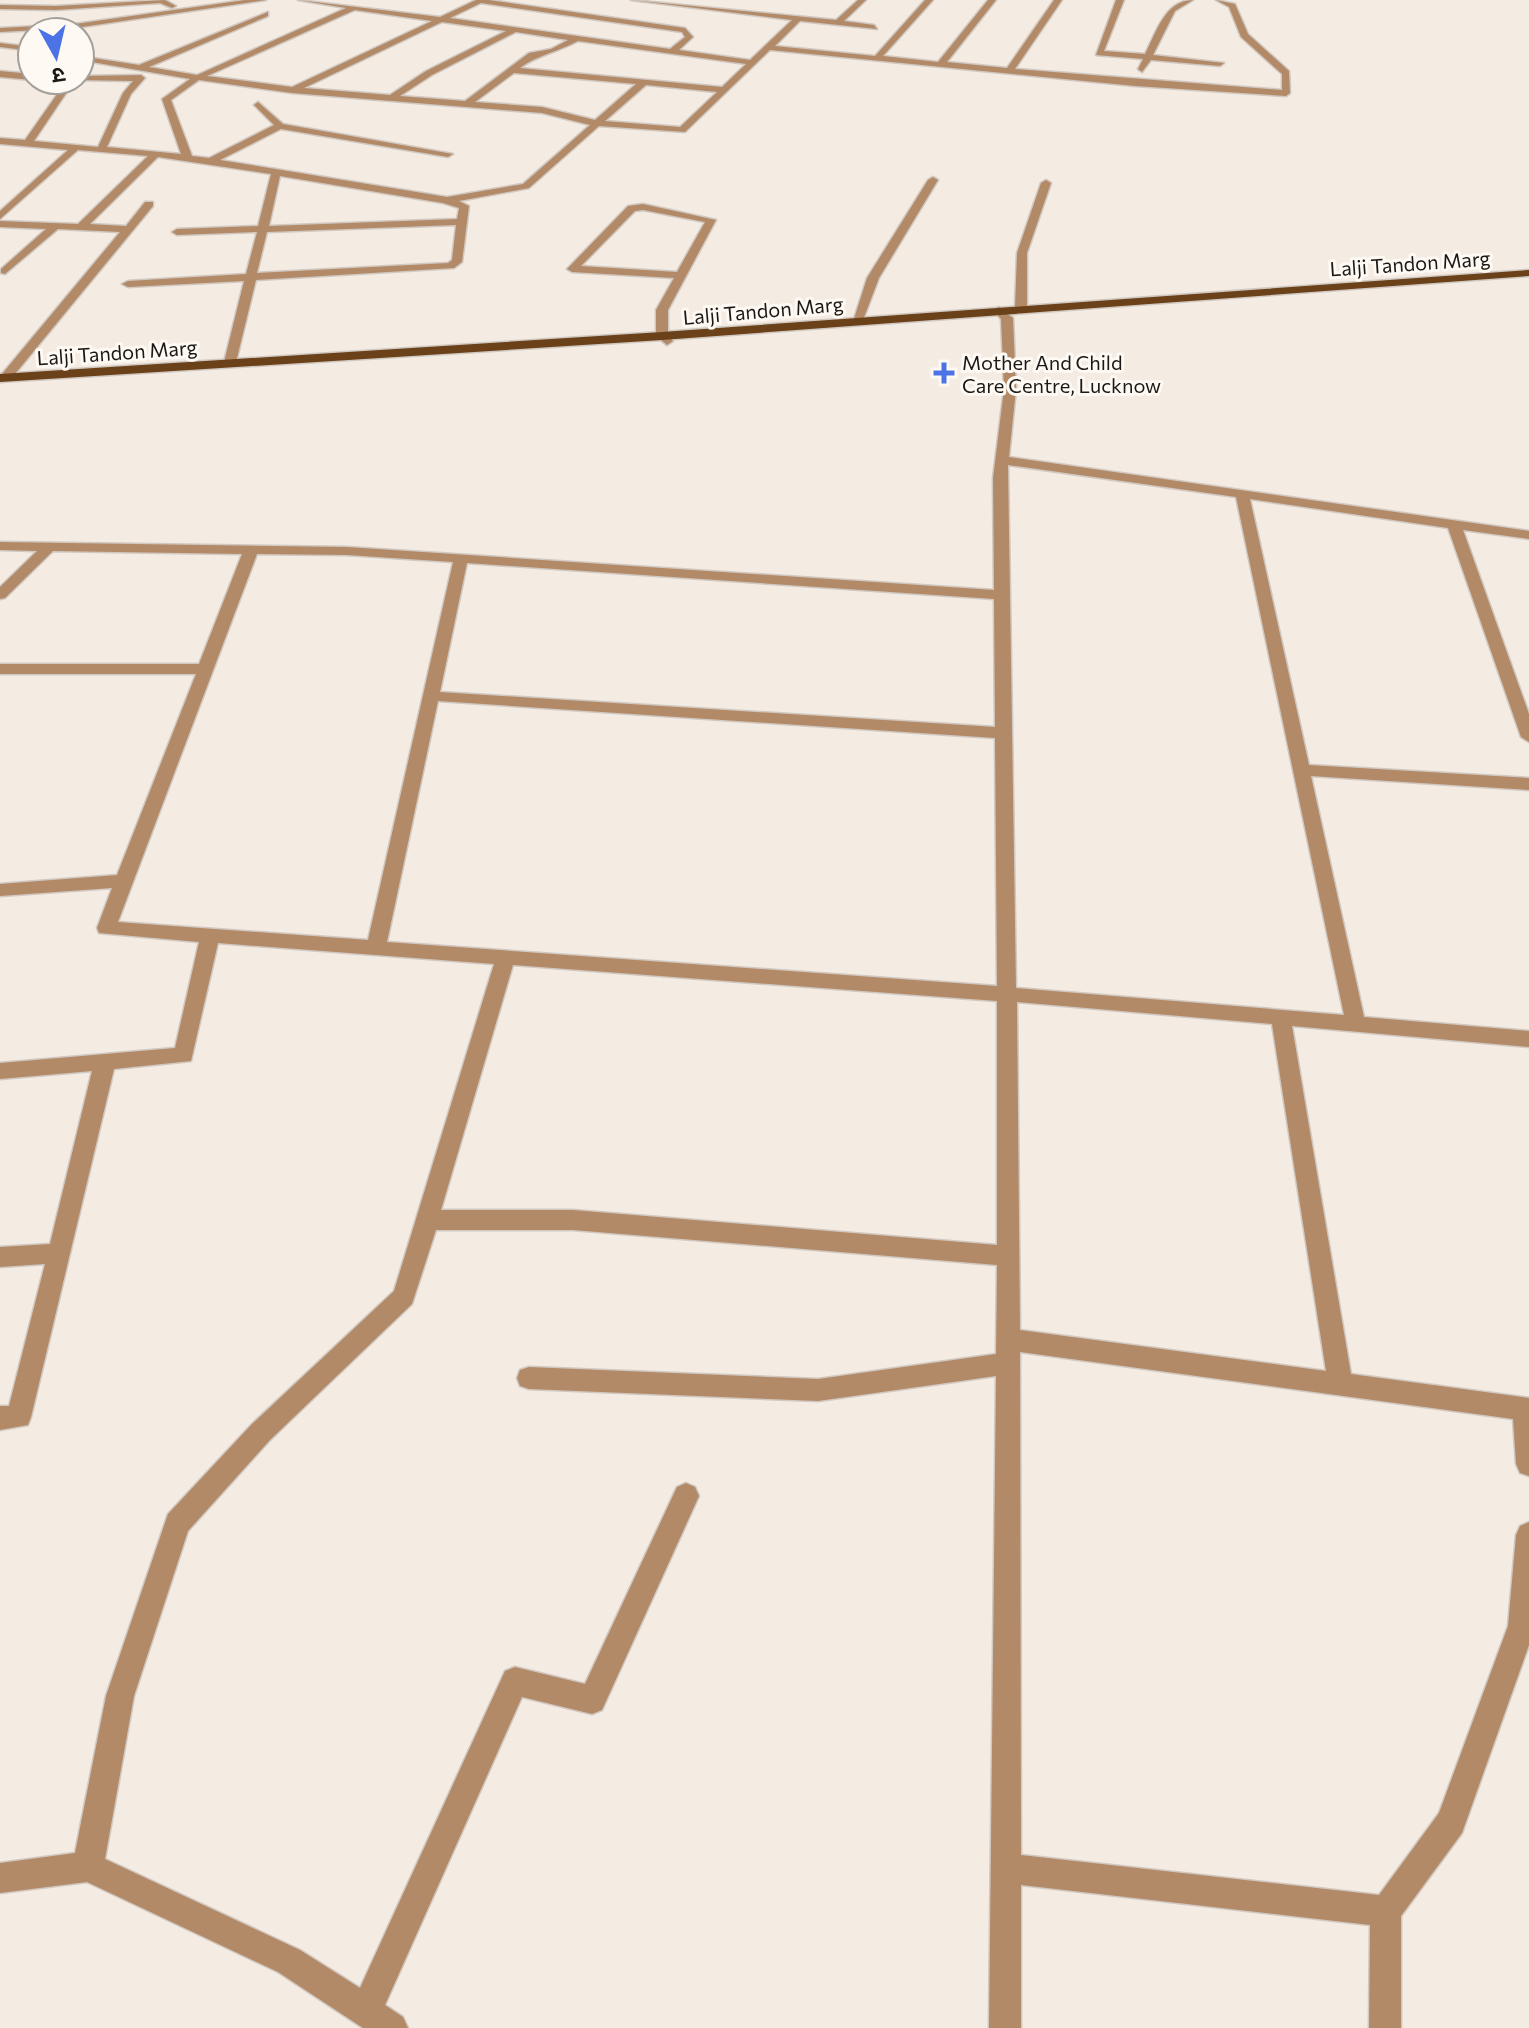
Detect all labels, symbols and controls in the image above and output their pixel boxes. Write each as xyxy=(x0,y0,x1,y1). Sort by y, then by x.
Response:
north arrow xyxy=(16,16,96,96)
text: उ xyxy=(49,62,67,91)
street label: Lalji Tandon Marg xyxy=(1329,245,1491,281)
street label: Lalji Tandon Marg xyxy=(682,291,844,329)
street label: Lalji Tandon Marg xyxy=(36,334,198,370)
place label: Mother And Child Care Centre, Lucknow xyxy=(962,350,1161,397)
marker: Mother And Child Care Centre, Lucknow xyxy=(933,362,955,384)

